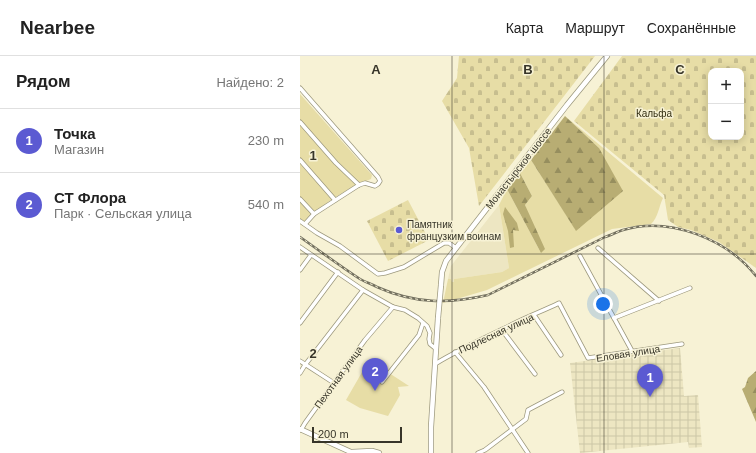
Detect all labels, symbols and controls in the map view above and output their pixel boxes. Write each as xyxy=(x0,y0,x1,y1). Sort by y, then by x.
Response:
text: Nearbee xyxy=(20,17,95,38)
text: Карта xyxy=(506,20,543,36)
text: Маршрут xyxy=(565,20,625,36)
text: Сохранённые xyxy=(647,20,736,36)
text: A xyxy=(371,62,381,77)
text: B xyxy=(523,62,533,77)
text: C xyxy=(675,62,685,77)
map controls xyxy=(708,68,744,140)
button: + xyxy=(708,68,744,104)
text: Рядом xyxy=(16,72,71,91)
text: Найдено: 2 xyxy=(216,75,284,90)
button: − xyxy=(708,104,744,140)
park label: Кальфа xyxy=(636,108,673,119)
text: Точка xyxy=(54,125,96,142)
street label: Монастырское шоссе xyxy=(483,125,554,211)
text: 1 xyxy=(25,133,33,148)
text: 230 m xyxy=(248,133,284,148)
text: Магазин xyxy=(54,142,104,157)
text: 1 xyxy=(309,148,317,163)
text: СТ Флора xyxy=(54,189,126,206)
text: 2 xyxy=(25,197,33,212)
text: 540 m xyxy=(248,197,284,212)
text: Парк · Сельская улица xyxy=(54,206,192,221)
place label: Памятник французким воинам xyxy=(407,219,501,242)
marker: Памятник французким воинам xyxy=(394,225,404,235)
your location xyxy=(593,294,613,314)
street label: Подлесная улица xyxy=(457,311,536,356)
street label: Еловая улица xyxy=(595,343,661,364)
street label: Пехотная улица xyxy=(312,344,365,411)
text: 2 xyxy=(309,346,317,361)
pin: 2 xyxy=(362,358,388,391)
pin: 1 xyxy=(637,364,663,397)
scale bar xyxy=(312,425,402,444)
text: 200 m xyxy=(318,428,349,440)

